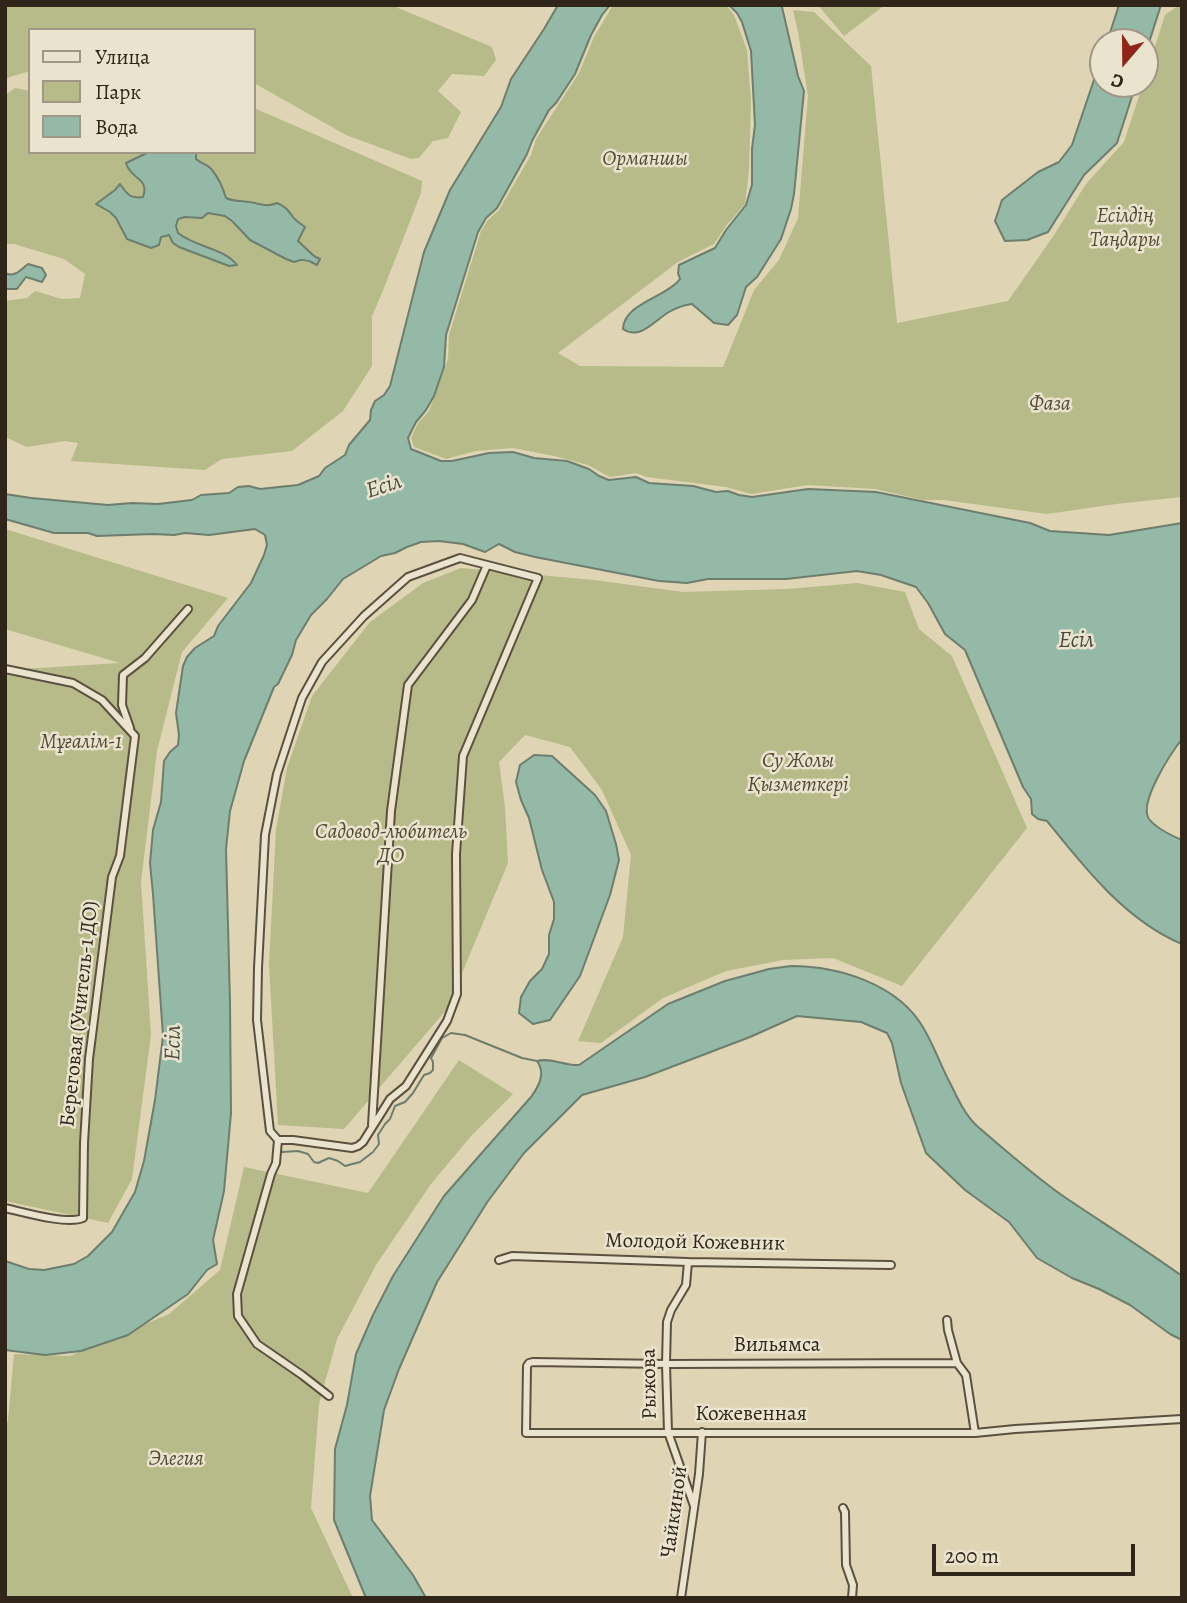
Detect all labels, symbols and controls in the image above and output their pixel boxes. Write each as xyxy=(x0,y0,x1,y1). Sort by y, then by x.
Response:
legend xyxy=(28,28,256,154)
north arrow xyxy=(1089,28,1159,98)
text: Улица xyxy=(95,43,150,71)
text: С xyxy=(1108,67,1127,95)
text: Парк xyxy=(95,78,141,106)
text: Вода xyxy=(95,113,138,141)
park label: Орманшы xyxy=(602,147,688,173)
park label: Есілдің Таңдары xyxy=(1089,204,1161,254)
park label: Фаза xyxy=(1029,392,1071,418)
water label: Есіл xyxy=(363,469,405,505)
water label: Есіл xyxy=(1058,627,1094,655)
park label: Мұғалім-1 xyxy=(40,730,122,756)
park label: Су Жолы Қызметкері xyxy=(747,749,849,799)
park label: Садовод-любитель ДО xyxy=(315,820,467,870)
street label: Береговая (Учитель-1 ДО) xyxy=(56,900,104,1128)
water label: Есіл xyxy=(160,1025,188,1061)
street label: Молодой Кожевник xyxy=(605,1229,785,1257)
street label: Вильямса xyxy=(733,1333,821,1359)
street label: Рыжова xyxy=(637,1348,663,1420)
street label: Кожевенная xyxy=(695,1402,807,1428)
park label: Элегия xyxy=(148,1447,204,1473)
street label: Чайкиной xyxy=(656,1464,694,1560)
scale bar xyxy=(935,1530,1138,1574)
text: 200 m xyxy=(945,1542,999,1570)

